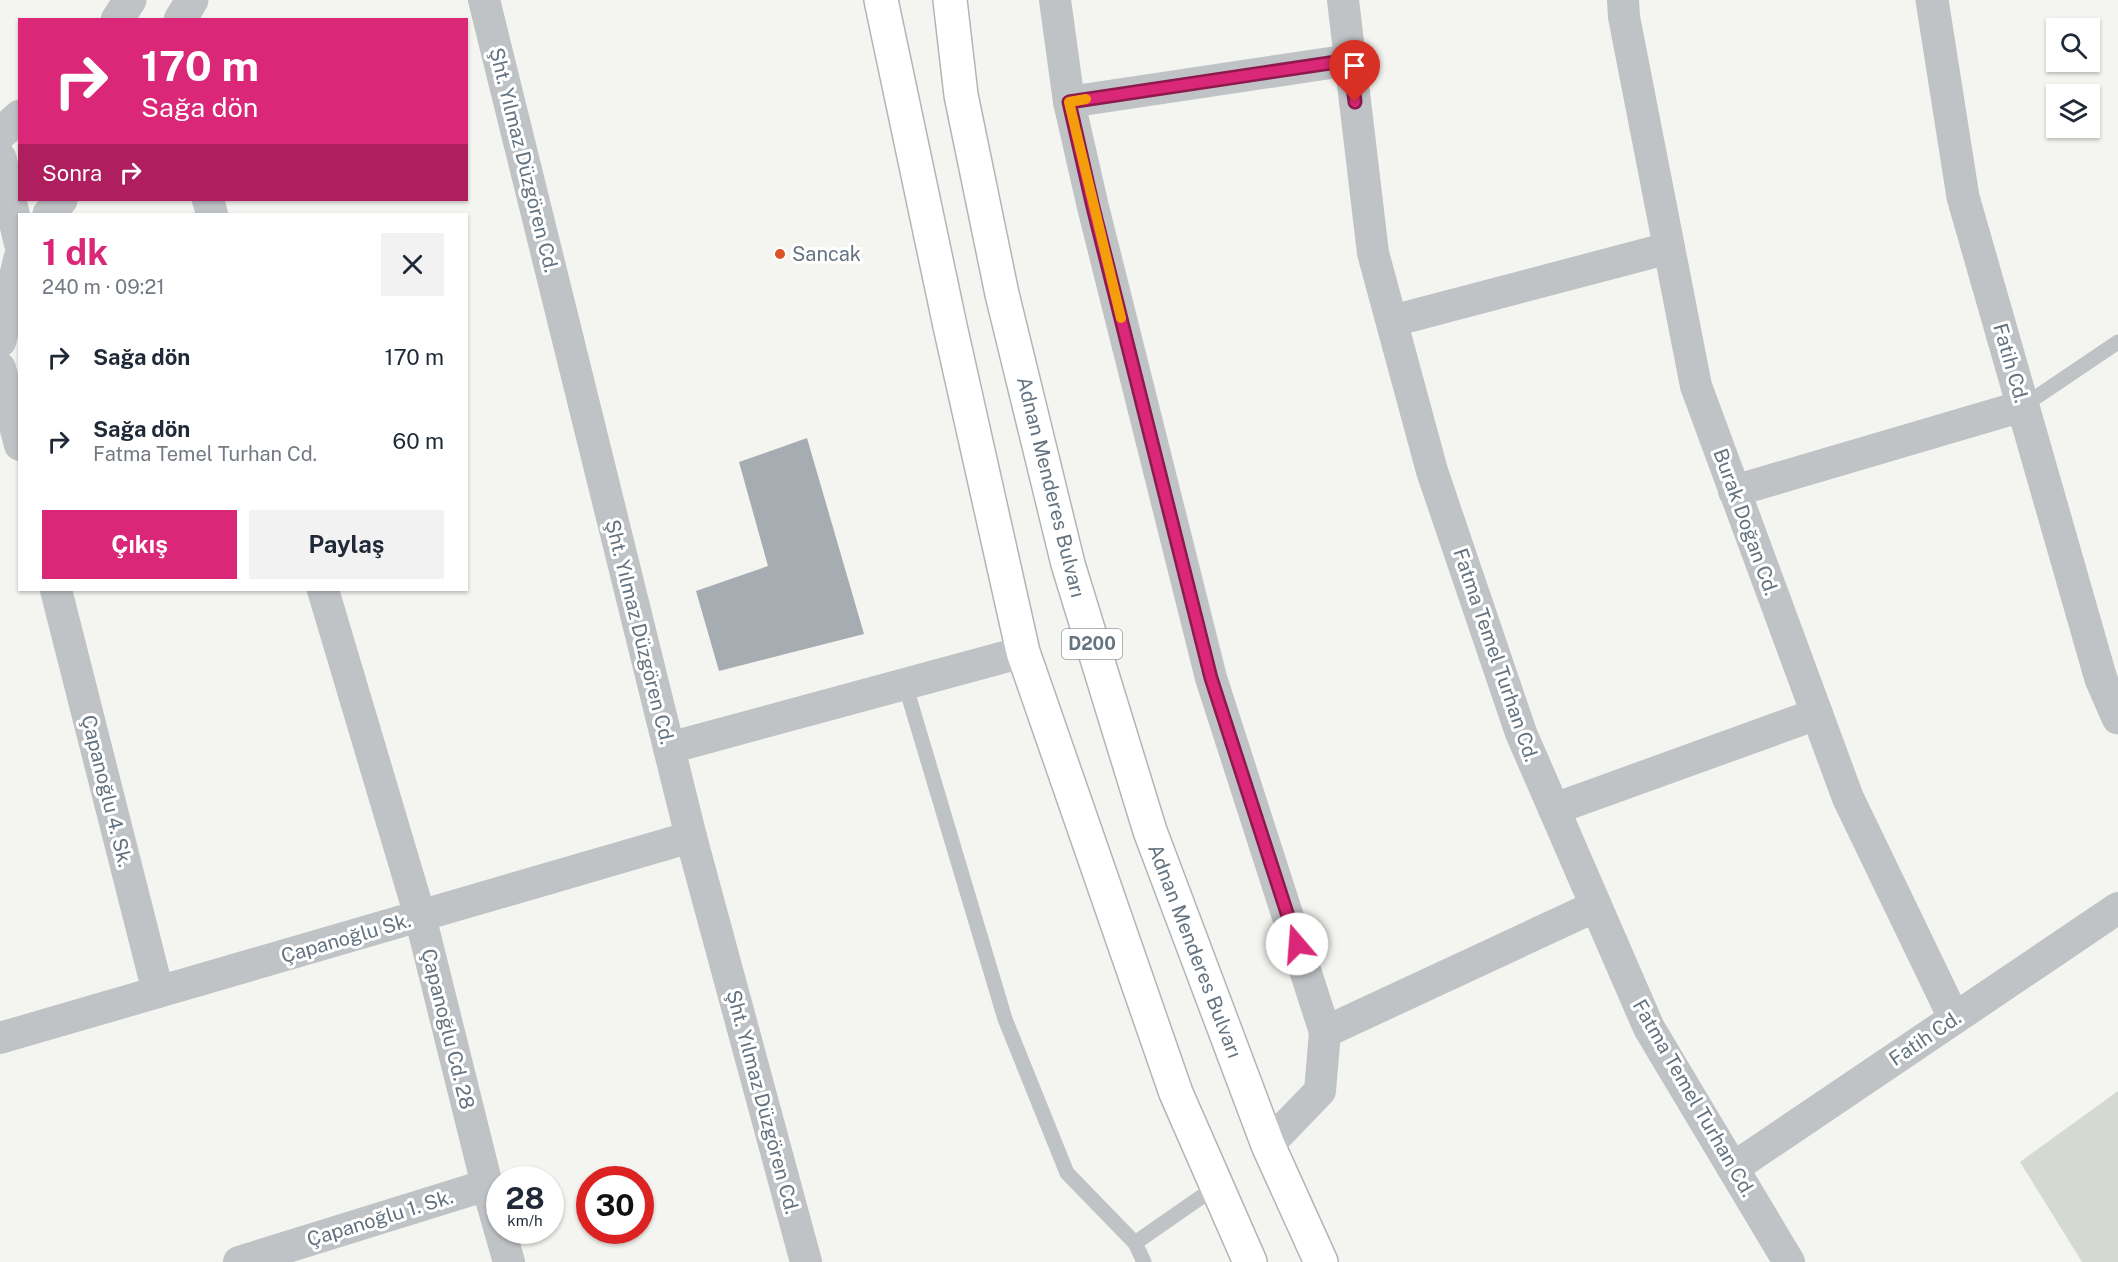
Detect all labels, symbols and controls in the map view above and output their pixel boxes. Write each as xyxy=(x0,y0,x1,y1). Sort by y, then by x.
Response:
map controls xyxy=(2046,18,2100,138)
button: search xyxy=(2046,18,2100,72)
pin xyxy=(1329,40,1380,102)
text: 170 m xyxy=(141,41,259,90)
icon: right xyxy=(42,42,120,120)
street label: Şht. Yılmaz Düzgören Cd. xyxy=(484,45,564,275)
icon: arrive xyxy=(1338,49,1371,82)
button: layers xyxy=(2046,84,2100,138)
text: Sağa dön xyxy=(141,91,258,123)
icon: right xyxy=(114,156,147,189)
text: Sonra xyxy=(42,160,102,186)
text: 1 dk xyxy=(42,231,108,273)
button: close xyxy=(381,233,444,296)
place label: Sancak xyxy=(792,242,861,266)
marker: Sancak xyxy=(773,247,787,261)
text: 240 m · 09:21 xyxy=(42,275,165,299)
street label: Fatih Cd. xyxy=(1988,320,2034,406)
icon: right xyxy=(42,341,75,374)
text: Sağa dön xyxy=(93,344,190,370)
text: 170 m xyxy=(384,344,444,370)
street label: Adnan Menderes Bulvarı xyxy=(1012,374,1090,600)
text: Sağa dön xyxy=(93,416,190,442)
icon: right xyxy=(42,425,75,458)
text: 60 m xyxy=(393,428,444,454)
text: Fatma Temel Turhan Cd. xyxy=(93,442,317,466)
street label: Burak Doğan Cd. xyxy=(1708,445,1784,599)
button: Çıkış xyxy=(42,510,237,579)
button: Paylaş xyxy=(249,510,444,579)
street label: Şht. Yılmaz Düzgören Cd. xyxy=(600,517,680,747)
street label: Fatma Temel Turhan Cd. xyxy=(1448,545,1544,765)
road number: D200 xyxy=(1062,629,1122,659)
street label: Çapanoğlu 4. Sk. xyxy=(76,712,138,870)
street label: Adnan Menderes Bulvarı xyxy=(1143,841,1247,1061)
street label: Çapanoğlu Sk. xyxy=(278,908,414,968)
position arrow xyxy=(1265,912,1329,976)
street label: Çapanoğlu Cd. 28 xyxy=(416,946,480,1112)
street label: Şht. Yılmaz Düzgören Cd. xyxy=(722,987,804,1217)
street label: Fatma Temel Turhan Cd. xyxy=(1628,995,1760,1201)
street label: Fatih Cd. xyxy=(1884,1005,1966,1071)
speed limit sign: 30 xyxy=(576,1166,654,1244)
text: 28 xyxy=(505,1180,545,1216)
street label: Çapanoğlu 1. Sk. xyxy=(304,1184,456,1252)
text: km/h xyxy=(507,1212,543,1229)

